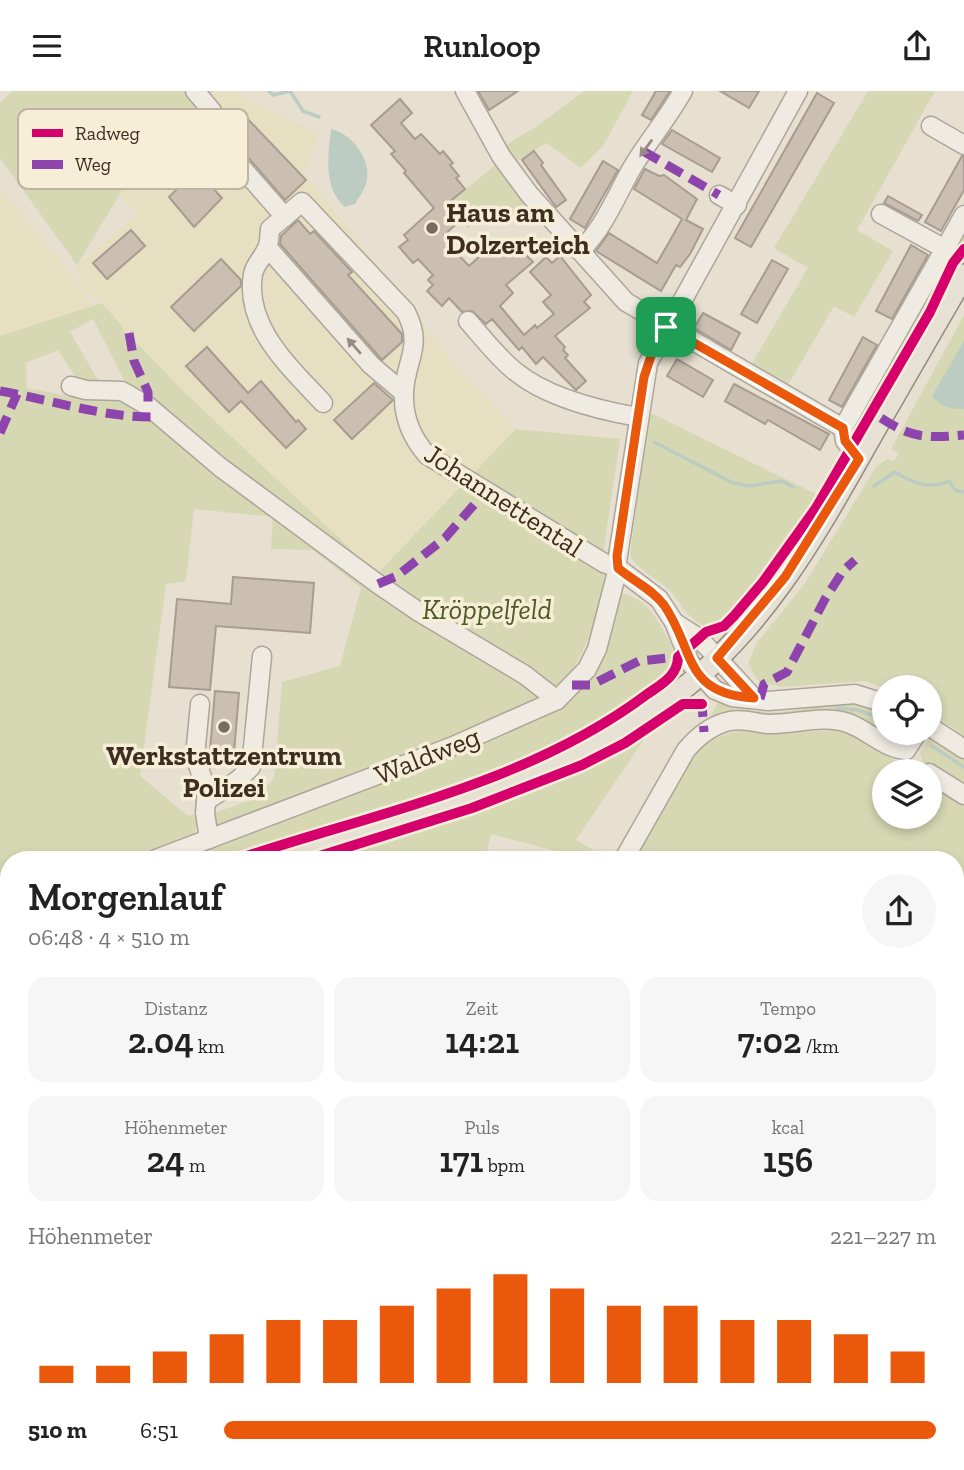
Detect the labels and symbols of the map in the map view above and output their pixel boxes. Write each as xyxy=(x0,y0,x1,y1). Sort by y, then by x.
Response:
legend xyxy=(18,109,248,189)
text: Radweg xyxy=(75,122,140,145)
one-way arrow xyxy=(639,139,653,157)
text: Weg xyxy=(75,153,112,176)
place label: Haus am Dolzerteich xyxy=(446,196,590,261)
marker: Haus am Dolzerteich xyxy=(424,220,440,236)
pin xyxy=(636,297,696,357)
one-way arrow xyxy=(347,338,363,355)
street label: Johannettental xyxy=(418,437,589,564)
park label: Kröppelfeld xyxy=(422,593,552,626)
marker: Werkstattzentrum Polizei xyxy=(216,719,232,735)
street label: Waldweg xyxy=(370,719,485,791)
place label: Werkstattzentrum Polizei xyxy=(106,739,342,804)

